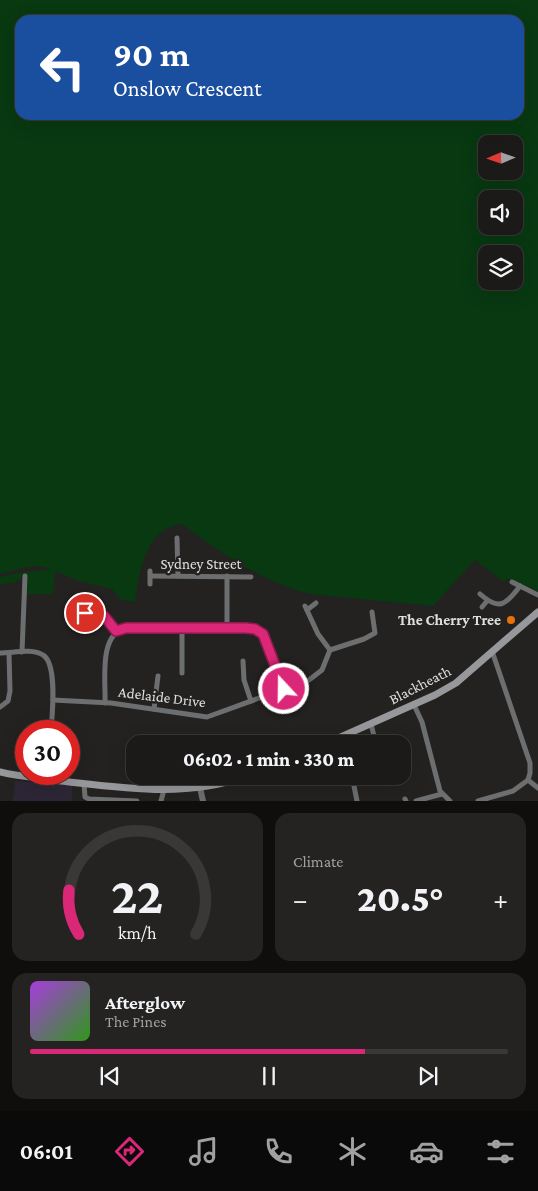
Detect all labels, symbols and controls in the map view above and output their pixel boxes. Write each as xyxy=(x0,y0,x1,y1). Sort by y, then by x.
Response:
icon: left xyxy=(30,35,95,100)
text: 90 m xyxy=(113,35,190,74)
text: Onslow Crescent xyxy=(113,76,262,101)
north arrow xyxy=(478,135,522,180)
map controls xyxy=(478,135,523,290)
button: sound xyxy=(478,190,523,235)
button: layers xyxy=(478,245,523,290)
street label: Sydney Street xyxy=(160,556,243,573)
pin xyxy=(64,592,106,634)
icon: arrive xyxy=(71,599,99,627)
place label: The Cherry Tree xyxy=(398,612,501,628)
marker: The Cherry Tree xyxy=(505,614,517,626)
position arrow xyxy=(257,662,309,714)
street label: Blackheath xyxy=(387,663,453,707)
street label: Adelaide Drive xyxy=(117,684,207,710)
speed limit sign: 30 xyxy=(15,720,80,785)
text: 06:02 · 1 min · 330 m xyxy=(183,749,354,770)
text: Climate xyxy=(293,853,343,870)
text: 22 xyxy=(111,866,164,924)
text: 20.5° xyxy=(357,877,444,919)
text: − xyxy=(293,884,308,915)
text: + xyxy=(493,884,508,915)
text: km/h xyxy=(118,923,157,943)
text: Afterglow xyxy=(105,992,185,1013)
text: The Pines xyxy=(105,1013,166,1030)
icon: previous xyxy=(96,1062,124,1090)
icon: pause xyxy=(255,1062,283,1090)
icon: next xyxy=(414,1062,442,1090)
icon: directions xyxy=(112,1134,147,1169)
icon: music xyxy=(186,1134,221,1169)
icon: phone xyxy=(261,1134,296,1169)
icon: climate xyxy=(335,1134,370,1169)
icon: car xyxy=(409,1134,444,1169)
icon: filters xyxy=(483,1134,518,1169)
text: 06:01 xyxy=(20,1139,73,1164)

